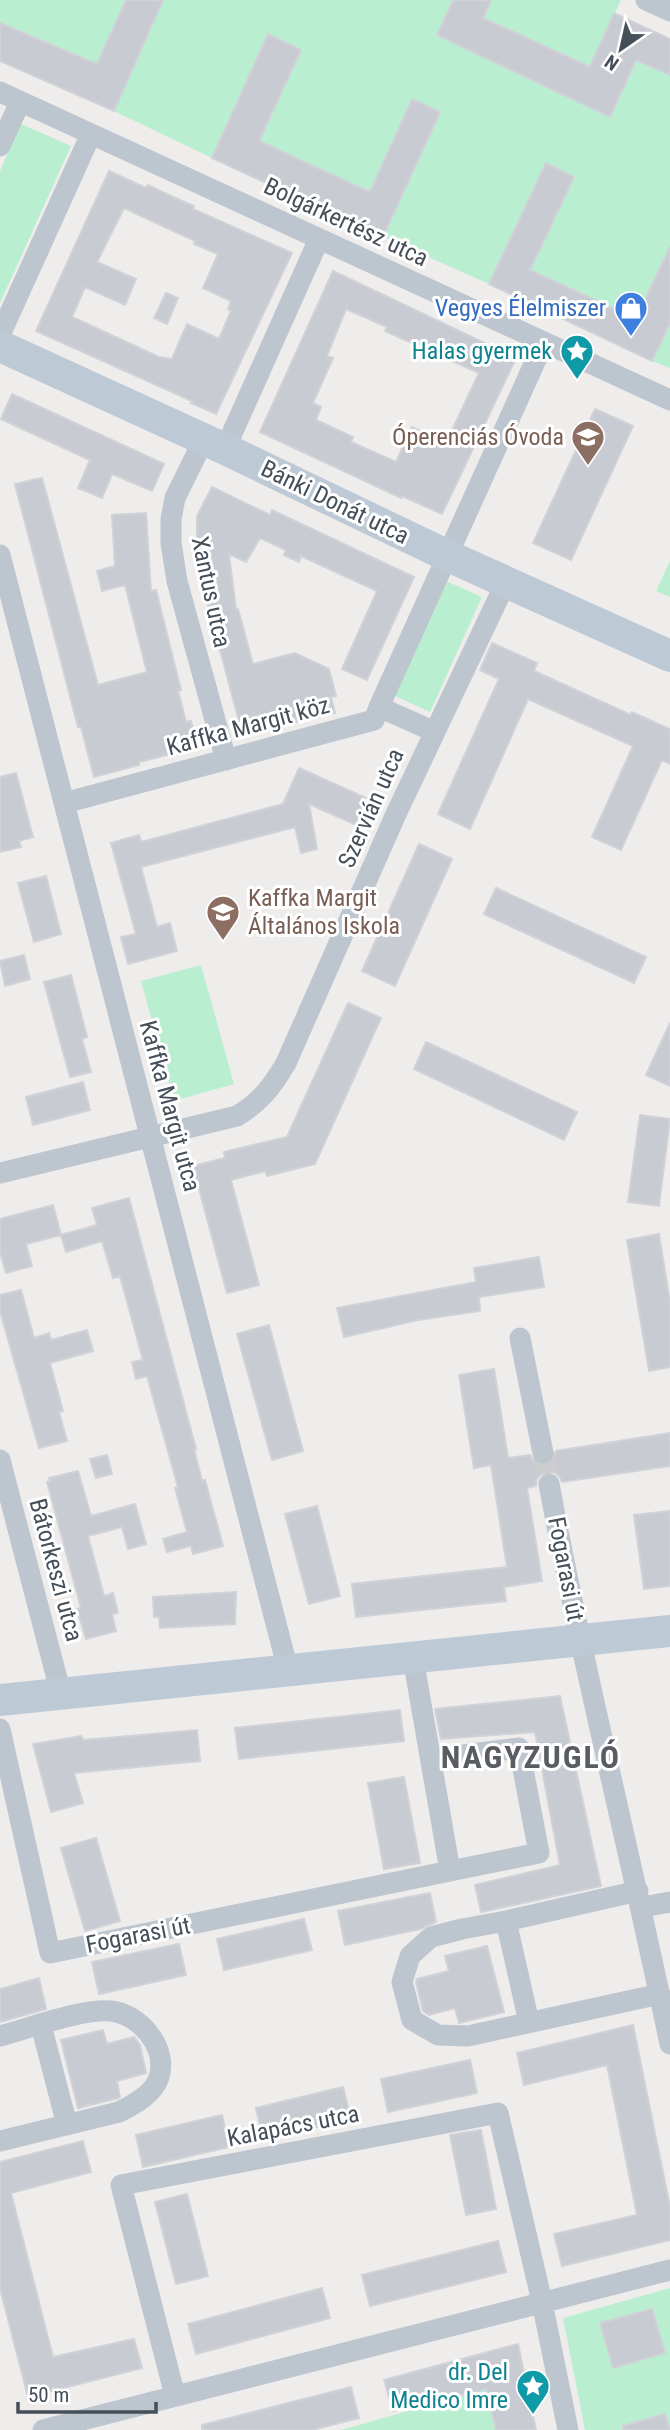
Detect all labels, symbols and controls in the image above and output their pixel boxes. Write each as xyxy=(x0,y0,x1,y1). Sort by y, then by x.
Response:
north arrow xyxy=(586,14,656,84)
text: N xyxy=(601,50,623,75)
street label: Bolgárkertész utca xyxy=(260,172,432,272)
shop icon: Vegyes Élelmiszer xyxy=(612,289,650,338)
place label: Vegyes Élelmiszer xyxy=(435,294,606,322)
place icon: Halas gyermek xyxy=(558,332,596,381)
place label: Halas gyermek xyxy=(412,337,552,365)
school or university icon: Óperenciás Óvoda xyxy=(569,418,607,467)
place label: Óperenciás Óvoda xyxy=(392,423,564,451)
street label: Bánki Donát utca xyxy=(257,454,413,550)
street label: Xantus utca xyxy=(186,534,236,650)
street label: Kaffka Margit köz xyxy=(163,691,333,761)
street label: Szervián utca xyxy=(332,744,410,872)
place label: Kaffka Margit Általános Iskola xyxy=(248,884,400,940)
school or university icon: Kaffka Margit Általános Iskola xyxy=(204,893,242,942)
street label: Kaffka Margit utca xyxy=(134,1018,206,1194)
street label: Bátorkeszi utca xyxy=(24,1496,88,1644)
street label: Fogarasi út xyxy=(542,1514,590,1624)
district label: NAGYZUGLÓ xyxy=(441,1738,621,1776)
street label: Fogarasi út xyxy=(83,1911,193,1959)
street label: Kalapács utca xyxy=(225,2099,361,2153)
place label: dr. Del Medico Imre xyxy=(390,2358,508,2414)
place icon: dr. Del Medico Imre xyxy=(514,2367,552,2416)
scale bar xyxy=(18,2370,156,2414)
text: 50 m xyxy=(28,2383,69,2407)

